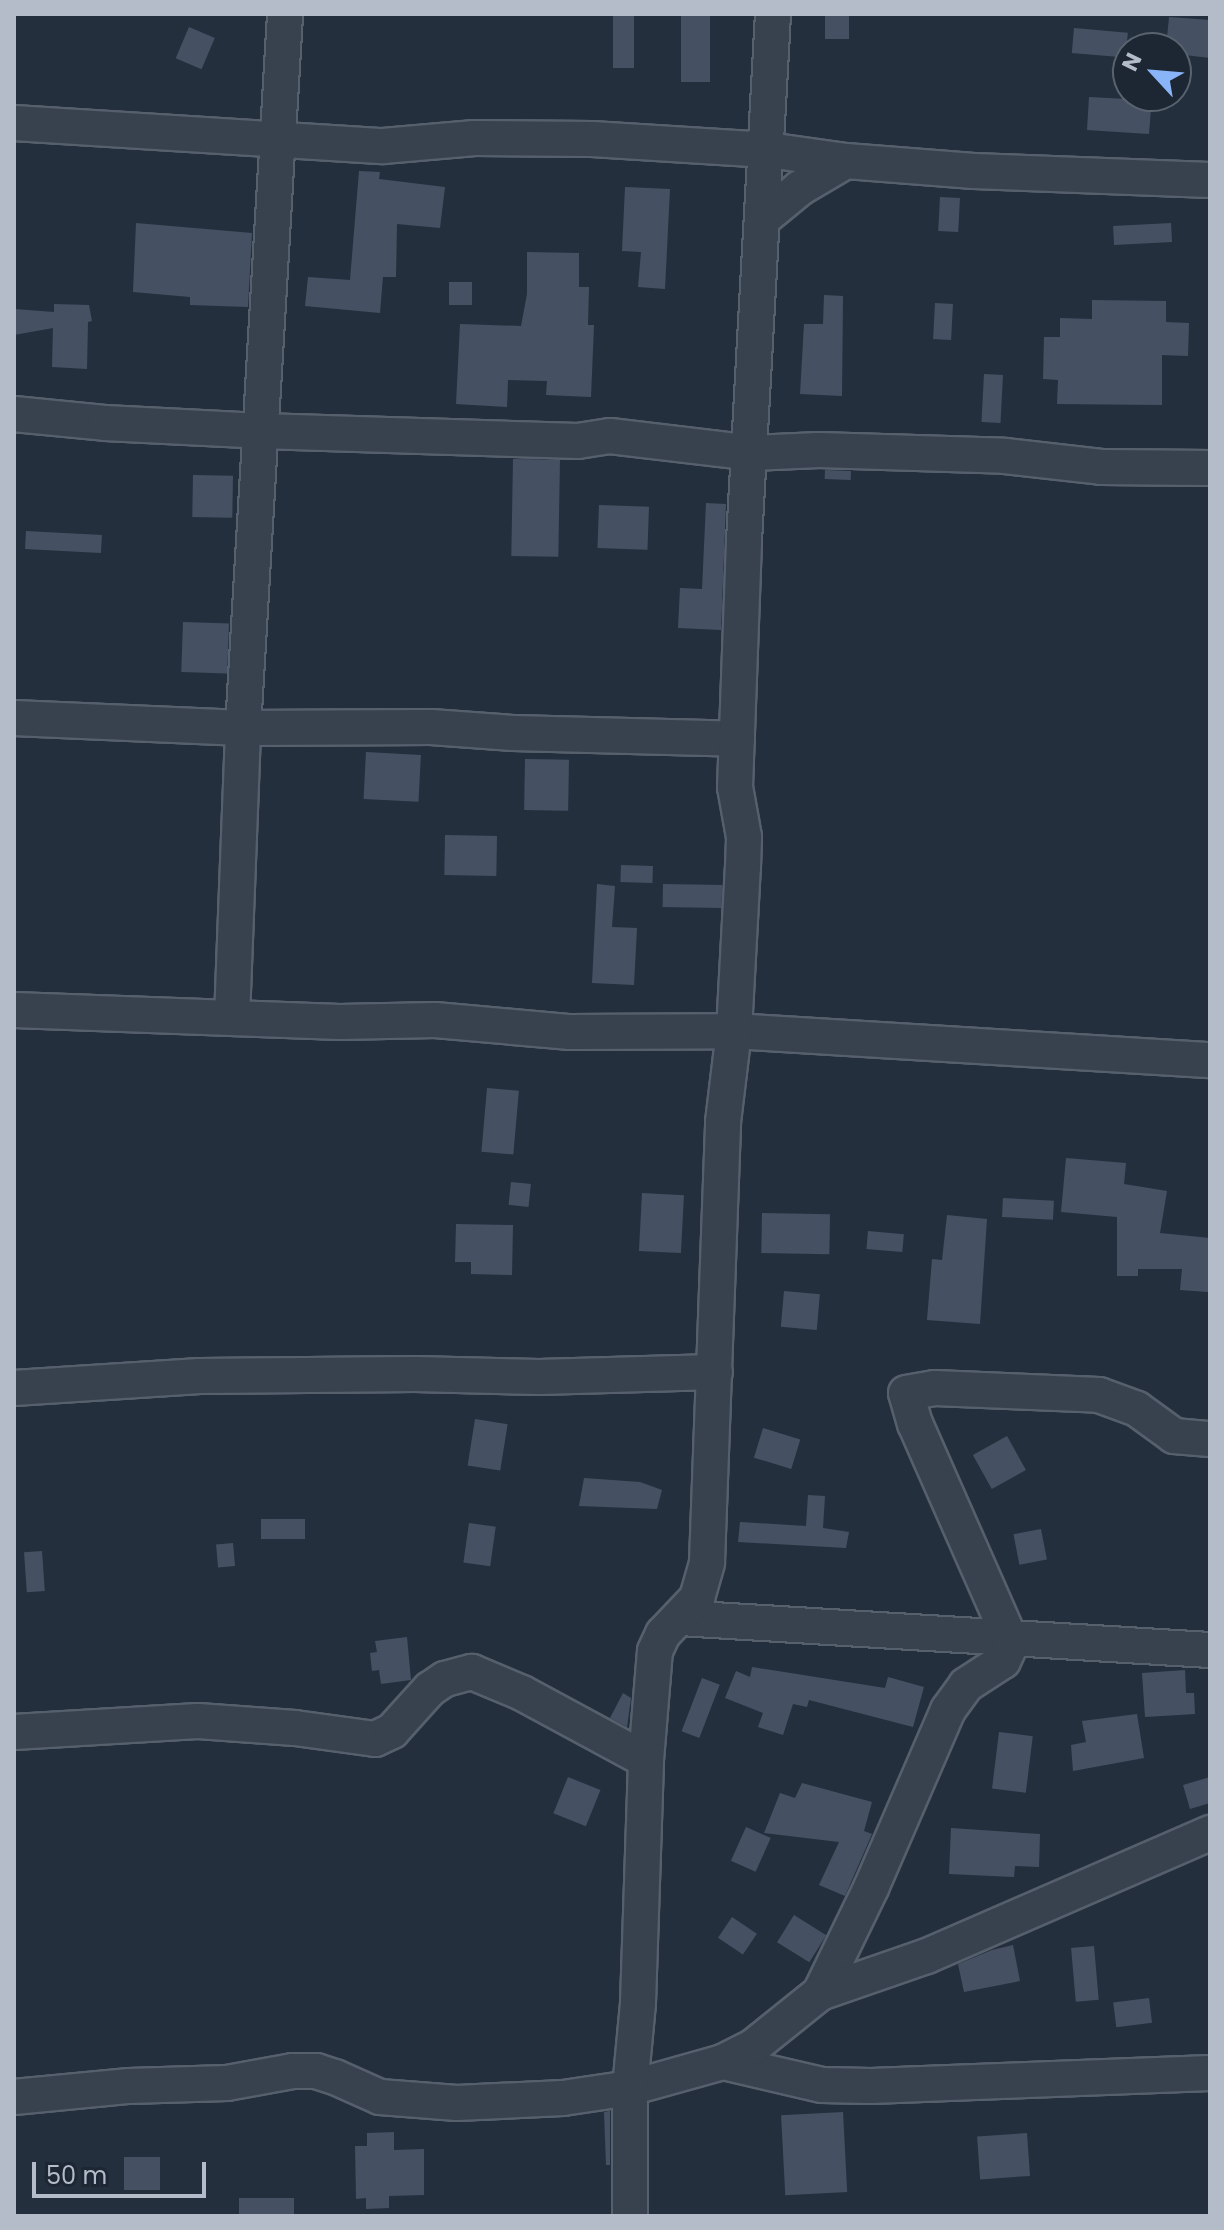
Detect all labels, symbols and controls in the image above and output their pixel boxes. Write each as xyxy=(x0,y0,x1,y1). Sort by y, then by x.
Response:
north arrow xyxy=(1112,32,1192,112)
text: N xyxy=(1114,48,1149,76)
scale bar xyxy=(36,2146,210,2196)
text: 50 m xyxy=(46,2159,107,2192)

